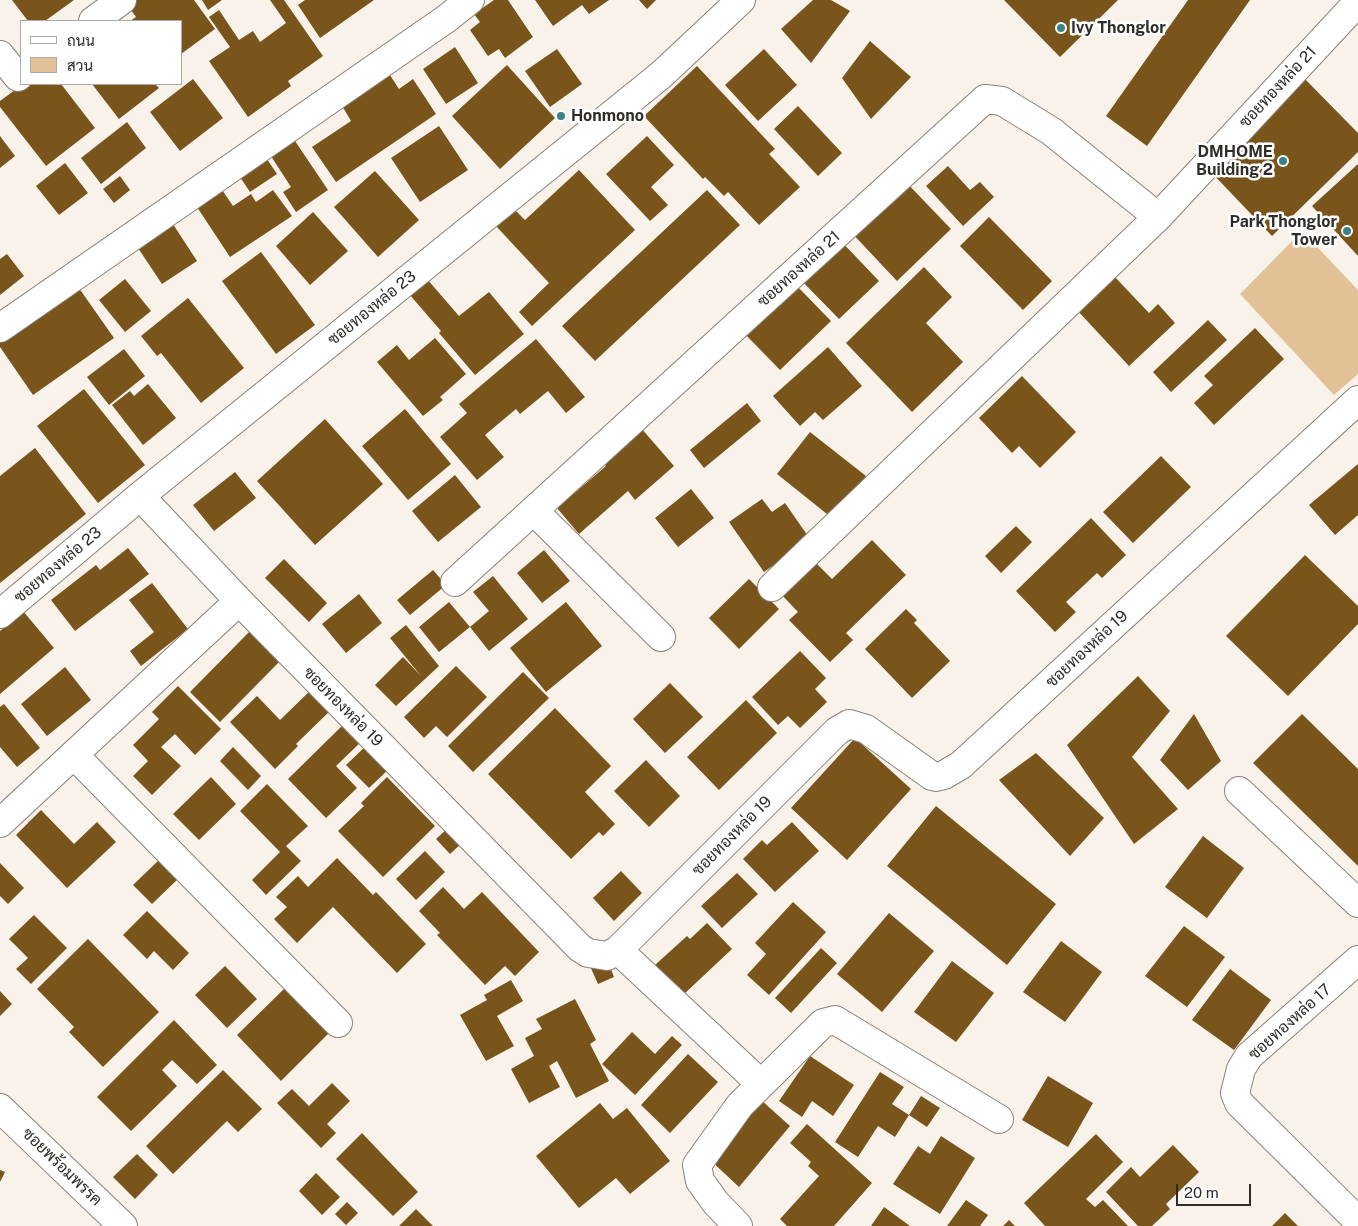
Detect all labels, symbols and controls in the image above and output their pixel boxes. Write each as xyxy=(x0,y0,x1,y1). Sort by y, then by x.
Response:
place label: Ivy Thonglor xyxy=(1071,18,1166,38)
legend xyxy=(20,20,182,85)
marker: Ivy Thonglor xyxy=(1055,22,1067,34)
text: ถนน xyxy=(67,32,95,49)
street label: ซอยทองหล่อ 21 xyxy=(1235,42,1321,132)
text: สวน xyxy=(67,57,93,74)
place label: Honmono xyxy=(571,106,644,126)
marker: Honmono xyxy=(555,110,567,122)
place label: DMHOME Building 2 xyxy=(1196,142,1273,180)
marker: DMHOME Building 2 xyxy=(1277,155,1289,167)
place label: Park Thonglor Tower xyxy=(1230,212,1337,250)
marker: Park Thonglor Tower xyxy=(1341,225,1353,237)
street label: ซอยทองหล่อ 21 xyxy=(754,227,844,311)
street label: ซอยทองหล่อ 23 xyxy=(324,267,420,349)
street label: ซอยทองหล่อ 23 xyxy=(10,523,106,607)
street label: ซอยทองหล่อ 19 xyxy=(1042,606,1132,692)
street label: ซอยทองหล่อ 19 xyxy=(299,663,387,751)
street label: ซอยทองหล่อ 19 xyxy=(688,792,776,880)
street label: ซอยทองหล่อ 17 xyxy=(1245,980,1335,1064)
street label: ซอยพร้อมพรรค xyxy=(18,1124,106,1210)
scale bar xyxy=(1178,1174,1253,1206)
text: 20 m xyxy=(1184,1184,1219,1201)

